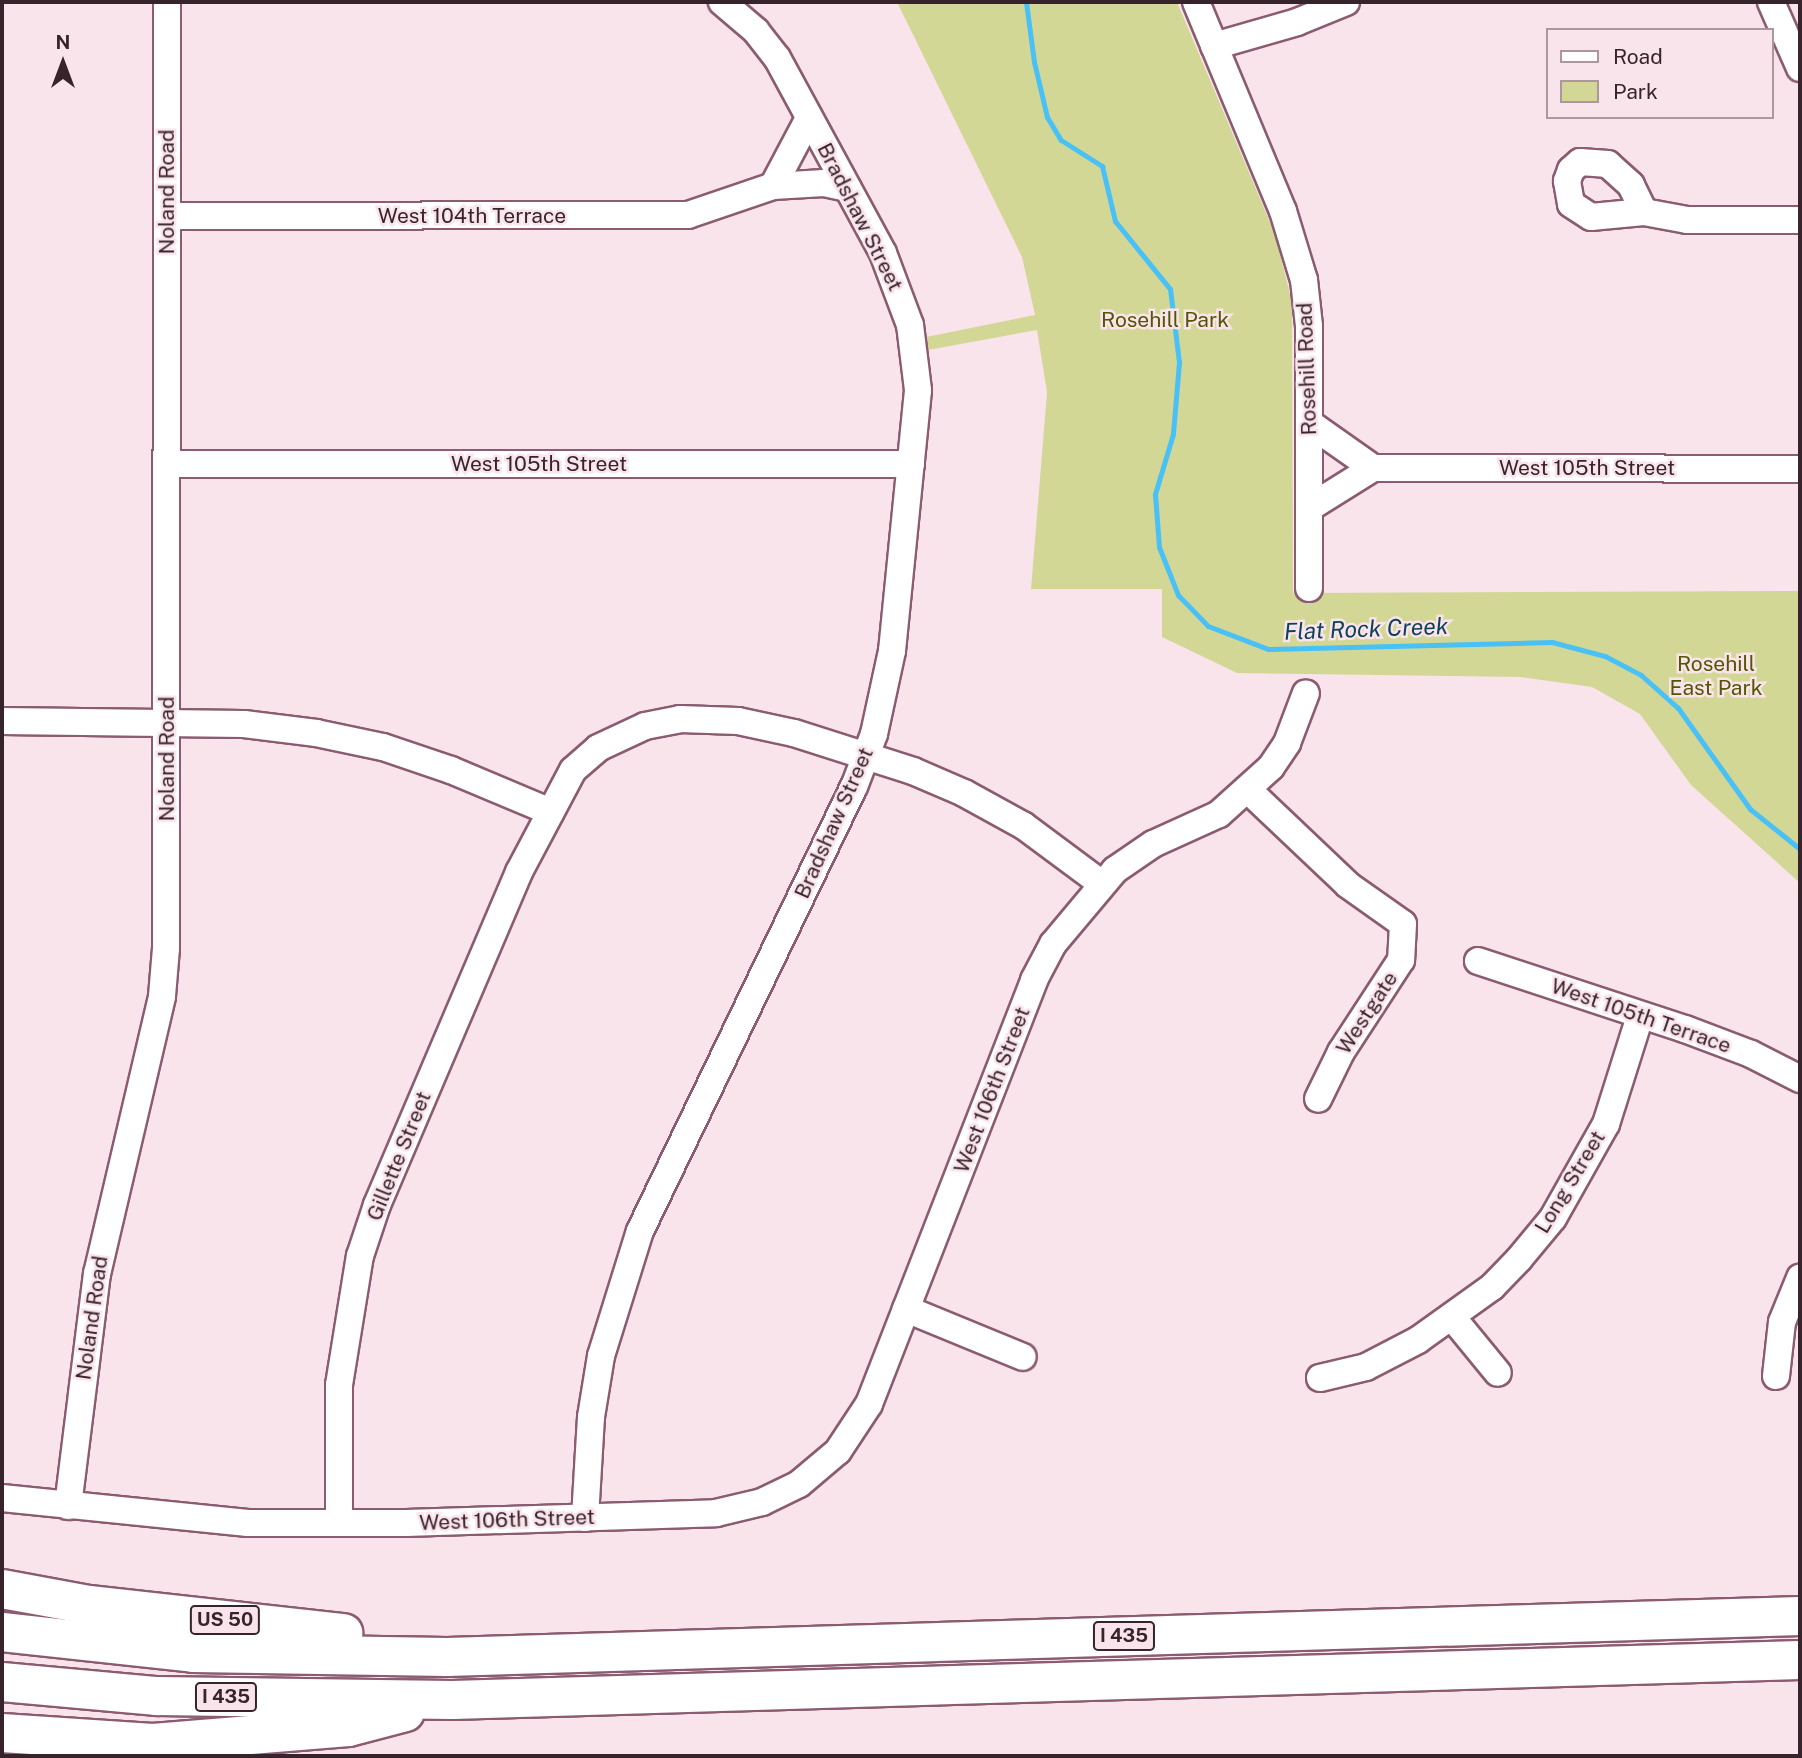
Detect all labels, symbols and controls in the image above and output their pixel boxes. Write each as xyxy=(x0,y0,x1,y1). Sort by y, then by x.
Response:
north arrow xyxy=(28,28,98,98)
legend xyxy=(1546,28,1774,119)
text: N xyxy=(56,31,70,53)
text: Road xyxy=(1613,44,1663,69)
text: Park xyxy=(1613,79,1658,104)
street label: Noland Road xyxy=(154,130,180,254)
street label: Bradshaw Street xyxy=(812,139,908,295)
street label: West 104th Terrace xyxy=(378,203,566,229)
street label: Rosehill Road xyxy=(1292,302,1322,436)
park label: Rosehill Park xyxy=(1101,307,1229,333)
street label: West 105th Street xyxy=(451,451,627,477)
street label: West 105th Street xyxy=(1499,455,1675,481)
water label: Flat Rock Creek xyxy=(1283,612,1449,646)
park label: Rosehill East Park xyxy=(1670,651,1762,701)
street label: Noland Road xyxy=(154,697,180,821)
street label: Bradshaw Street xyxy=(789,743,879,903)
street label: Westgate xyxy=(1331,967,1403,1059)
street label: West 105th Terrace xyxy=(1548,973,1734,1059)
street label: West 106th Street xyxy=(949,1004,1035,1176)
street label: Gillette Street xyxy=(362,1088,436,1224)
street label: Long Street xyxy=(1530,1126,1610,1238)
street label: Noland Road xyxy=(71,1254,113,1382)
street label: West 106th Street xyxy=(419,1504,595,1536)
road number: US 50 xyxy=(188,1604,262,1636)
road number: I 435 xyxy=(1092,1620,1156,1652)
road number: I 435 xyxy=(194,1681,258,1712)

